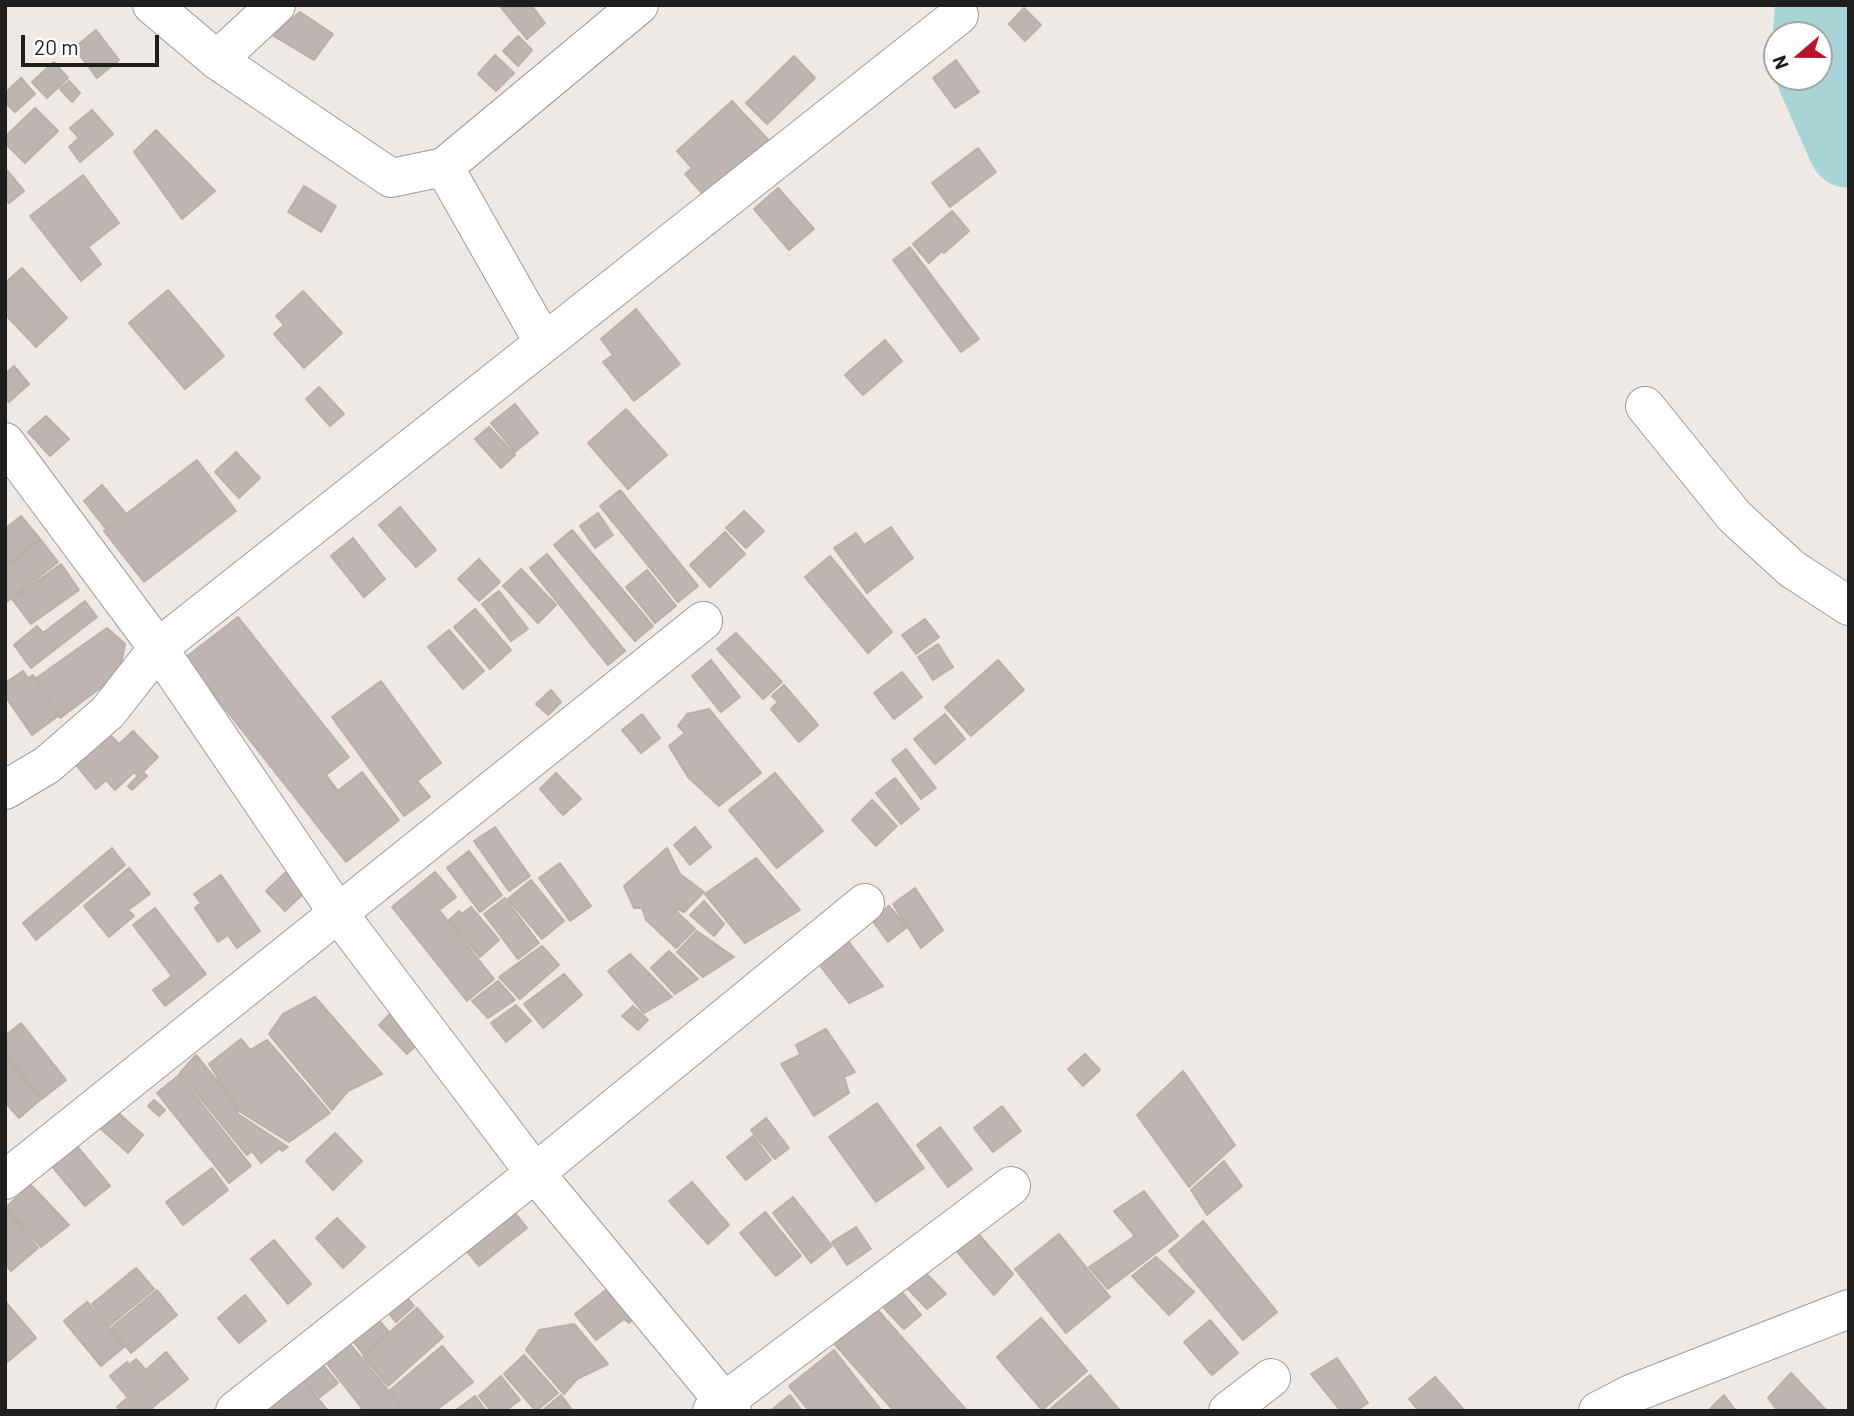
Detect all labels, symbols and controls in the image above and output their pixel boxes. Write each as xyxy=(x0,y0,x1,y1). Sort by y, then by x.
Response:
scale bar xyxy=(24,21,163,65)
north arrow xyxy=(1763,21,1833,91)
text: 20 m xyxy=(34,34,79,59)
text: N xyxy=(1767,53,1793,73)

